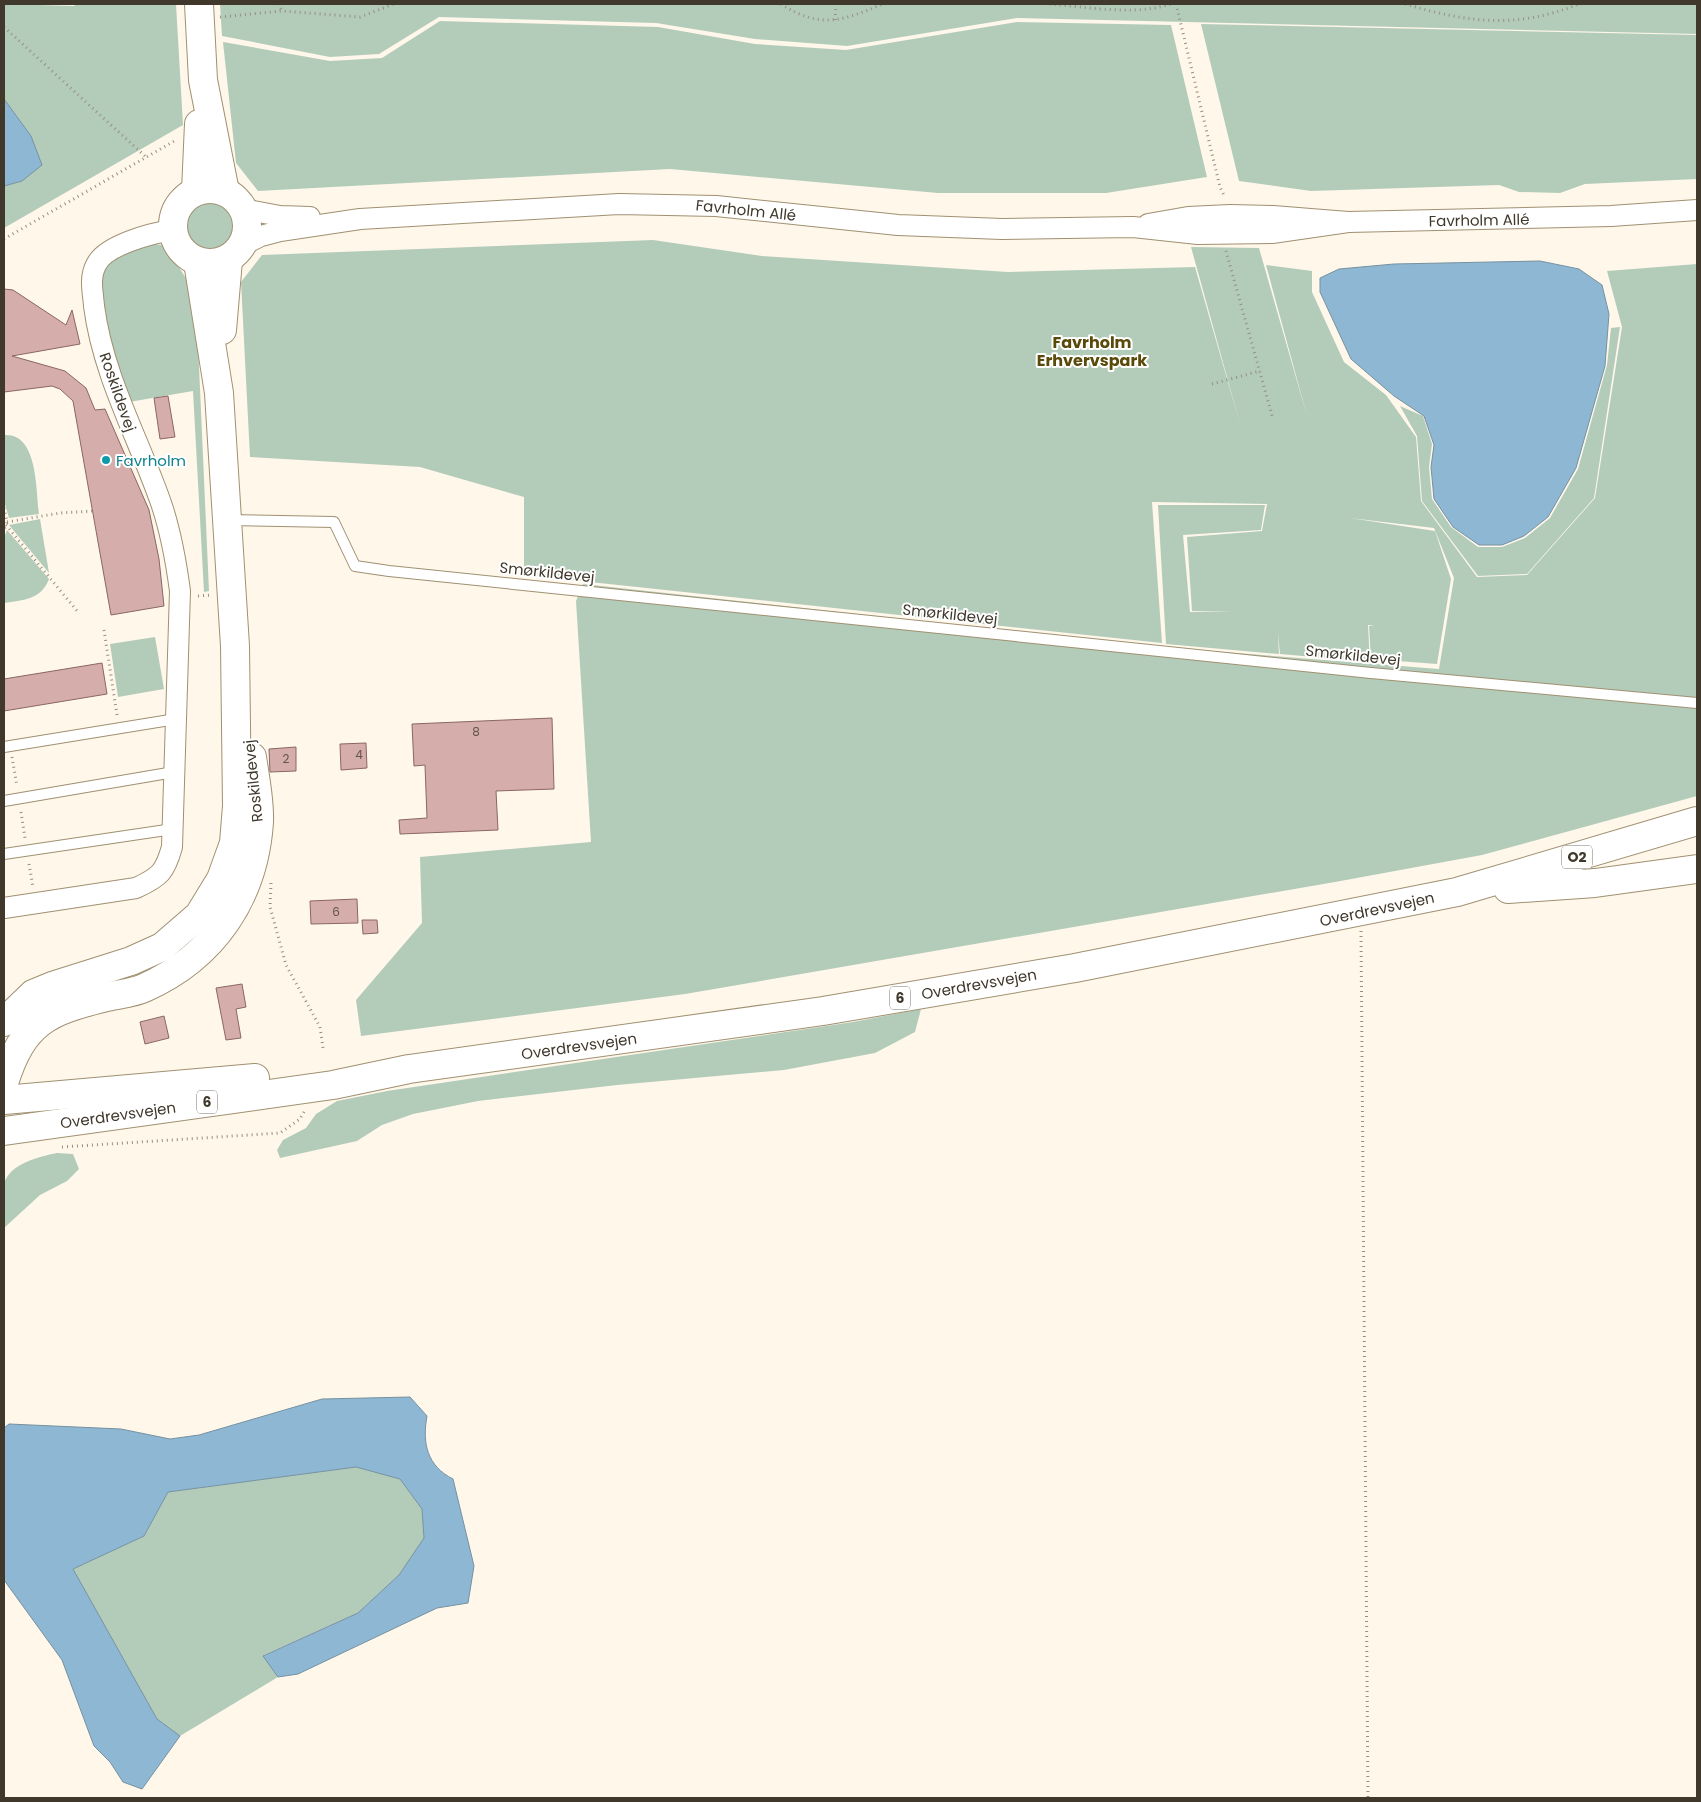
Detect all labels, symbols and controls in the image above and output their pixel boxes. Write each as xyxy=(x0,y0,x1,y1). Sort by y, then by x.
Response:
street label: Favrholm Allé xyxy=(695,194,797,226)
street label: Favrholm Allé xyxy=(1428,209,1530,231)
district label: Favrholm Erhvervspark xyxy=(1037,331,1147,372)
street label: Roskildevej xyxy=(95,350,141,434)
place label: Favrholm xyxy=(116,450,186,471)
marker: Favrholm xyxy=(100,454,112,466)
street label: Smørkildevej xyxy=(498,557,596,587)
street label: Smørkildevej xyxy=(901,599,999,629)
street label: Smørkildevej xyxy=(1304,640,1402,670)
house number: 8 xyxy=(472,723,480,740)
street label: Roskildevej xyxy=(238,739,268,823)
house number: 4 xyxy=(355,746,363,763)
house number: 2 xyxy=(283,750,290,767)
road number: O2 xyxy=(1562,846,1592,869)
street label: Overdrevsvejen xyxy=(1318,887,1436,931)
house number: 6 xyxy=(332,903,340,920)
street label: Overdrevsvejen xyxy=(920,964,1038,1004)
road number: 6 xyxy=(890,986,910,1010)
street label: Overdrevsvejen xyxy=(520,1027,638,1065)
road number: 6 xyxy=(197,1090,217,1114)
street label: Overdrevsvejen xyxy=(59,1096,177,1134)

